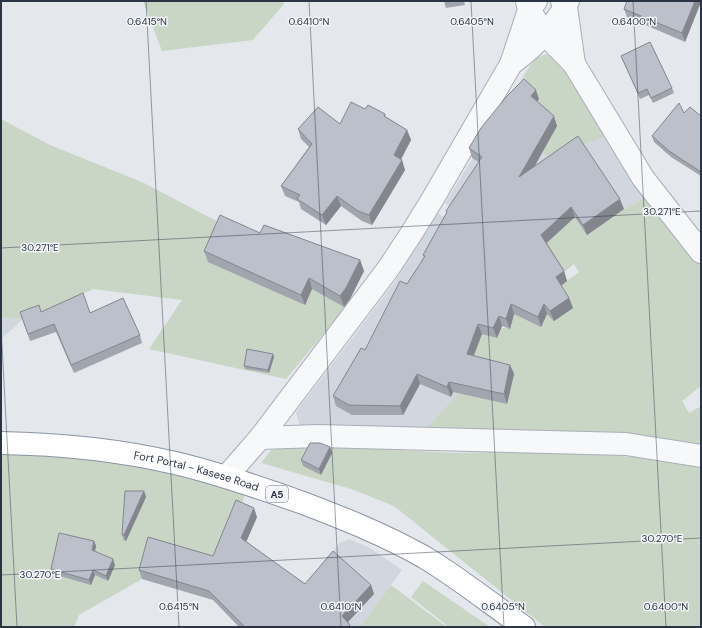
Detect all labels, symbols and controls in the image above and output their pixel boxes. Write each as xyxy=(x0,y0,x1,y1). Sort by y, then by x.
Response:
text: 0.6415°N xyxy=(127,15,167,28)
text: 0.6410°N xyxy=(289,15,329,28)
text: 0.6405°N xyxy=(450,15,494,28)
text: 0.6400°N xyxy=(612,15,656,28)
text: 30.271°E xyxy=(643,205,681,218)
text: 30.271°E xyxy=(21,241,59,254)
street label: Fort Portal - Kasese Road xyxy=(133,448,261,494)
road number: A5 xyxy=(266,486,288,502)
text: 30.270°E xyxy=(641,532,683,545)
text: 30.270°E xyxy=(19,568,61,581)
text: 0.6415°N xyxy=(159,600,199,613)
text: 0.6410°N xyxy=(321,600,361,613)
text: 0.6405°N xyxy=(481,600,525,613)
text: 0.6400°N xyxy=(644,600,688,613)

